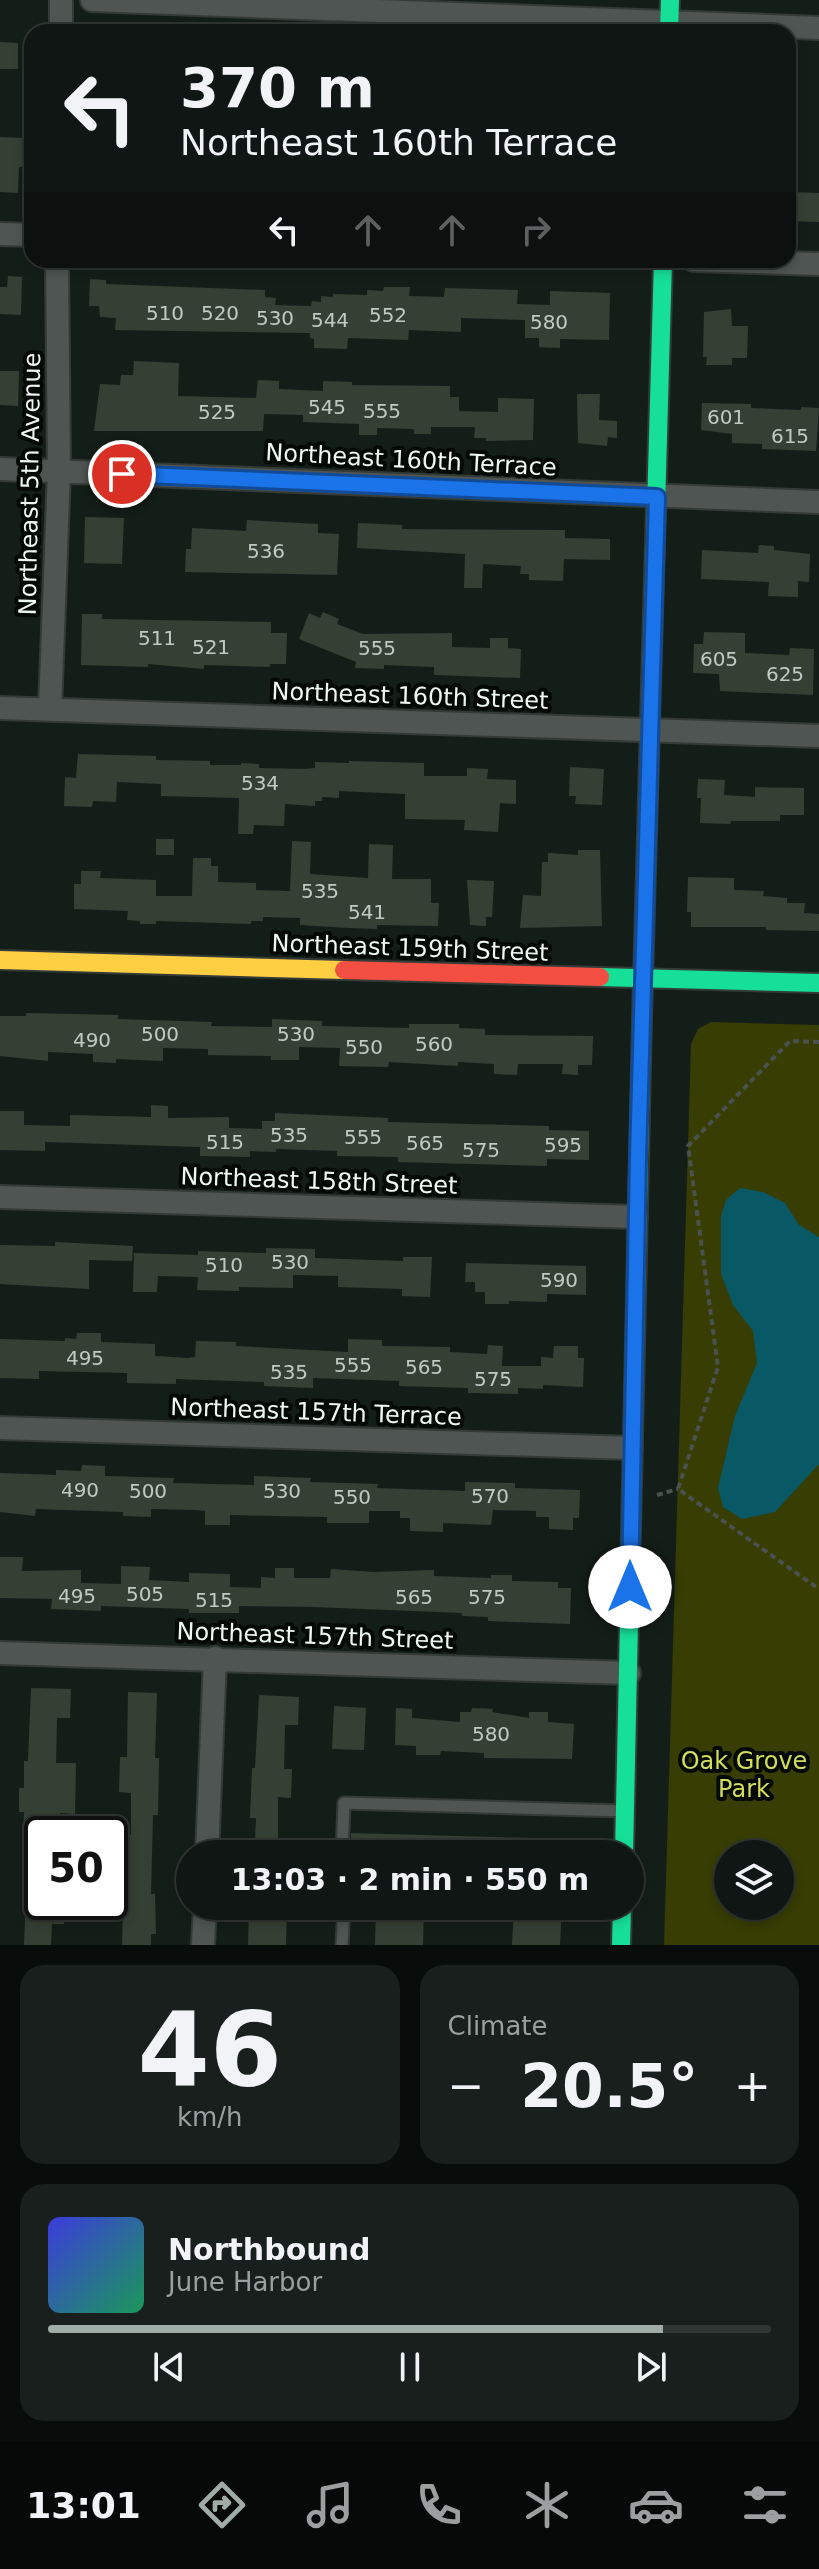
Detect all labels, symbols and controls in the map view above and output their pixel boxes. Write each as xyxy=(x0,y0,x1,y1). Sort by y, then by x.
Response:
text: 370 m xyxy=(180,55,375,120)
icon: left xyxy=(48,56,152,160)
text: Northeast 160th Terrace xyxy=(180,122,617,163)
icon: left xyxy=(262,208,306,252)
icon: ahead xyxy=(346,208,390,252)
icon: ahead xyxy=(430,208,474,252)
icon: right xyxy=(514,208,558,252)
house number: 510 xyxy=(146,301,184,325)
house number: 520 xyxy=(201,301,239,325)
house number: 552 xyxy=(369,303,407,327)
house number: 530 xyxy=(256,306,294,330)
house number: 544 xyxy=(311,308,349,332)
house number: 580 xyxy=(530,310,568,334)
street label: Northeast 5th Avenue xyxy=(14,352,46,616)
house number: 545 xyxy=(308,395,346,419)
house number: 555 xyxy=(363,399,401,423)
house number: 525 xyxy=(198,400,236,424)
house number: 601 xyxy=(707,405,745,429)
house number: 615 xyxy=(771,424,809,448)
street label: Northeast 160th Terrace xyxy=(265,438,557,482)
pin xyxy=(88,440,156,508)
icon: arrive xyxy=(100,452,144,496)
house number: 536 xyxy=(247,539,285,563)
house number: 511 xyxy=(138,626,176,650)
house number: 521 xyxy=(192,635,230,659)
house number: 555 xyxy=(358,636,396,660)
house number: 605 xyxy=(700,647,738,671)
house number: 625 xyxy=(766,662,804,686)
street label: Northeast 160th Street xyxy=(271,677,549,715)
house number: 534 xyxy=(241,771,279,795)
house number: 535 xyxy=(301,879,339,903)
house number: 541 xyxy=(348,900,386,924)
street label: Northeast 159th Street xyxy=(271,929,549,967)
house number: 500 xyxy=(141,1022,179,1046)
house number: 530 xyxy=(277,1022,315,1046)
house number: 490 xyxy=(73,1028,111,1052)
house number: 560 xyxy=(415,1032,453,1056)
house number: 550 xyxy=(345,1035,383,1059)
house number: 535 xyxy=(270,1123,308,1147)
house number: 555 xyxy=(344,1125,382,1149)
house number: 515 xyxy=(206,1130,244,1154)
house number: 565 xyxy=(406,1131,444,1155)
house number: 595 xyxy=(544,1133,582,1157)
house number: 575 xyxy=(462,1138,500,1162)
street label: Northeast 158th Street xyxy=(180,1162,458,1200)
house number: 530 xyxy=(271,1250,309,1274)
house number: 510 xyxy=(205,1253,243,1277)
house number: 590 xyxy=(540,1268,578,1292)
house number: 495 xyxy=(66,1346,104,1370)
house number: 555 xyxy=(334,1353,372,1377)
house number: 565 xyxy=(405,1355,443,1379)
house number: 535 xyxy=(270,1360,308,1384)
house number: 575 xyxy=(474,1367,512,1391)
street label: Northeast 157th Terrace xyxy=(170,1393,462,1431)
house number: 490 xyxy=(61,1478,99,1502)
house number: 500 xyxy=(129,1479,167,1503)
house number: 530 xyxy=(263,1479,301,1503)
house number: 570 xyxy=(471,1484,509,1508)
house number: 550 xyxy=(333,1485,371,1509)
position arrow xyxy=(588,1545,672,1629)
house number: 505 xyxy=(126,1582,164,1606)
house number: 495 xyxy=(58,1584,96,1608)
house number: 565 xyxy=(395,1585,433,1609)
house number: 575 xyxy=(468,1585,506,1609)
house number: 515 xyxy=(195,1588,233,1612)
street label: Northeast 157th Street xyxy=(176,1617,454,1655)
house number: 580 xyxy=(472,1722,510,1746)
park label: Oak Grove Park xyxy=(681,1747,807,1803)
speed limit sign: 50 xyxy=(24,1816,128,1920)
map controls xyxy=(714,1840,794,1920)
button: layers xyxy=(714,1840,794,1920)
text: 13:03 · 2 min · 550 m xyxy=(231,1862,589,1897)
text: 46 xyxy=(137,1989,282,2111)
text: Climate xyxy=(448,2011,548,2041)
text: 20.5° xyxy=(520,2051,698,2121)
text: − xyxy=(448,2060,484,2111)
text: + xyxy=(734,2060,771,2111)
text: km/h xyxy=(177,2102,243,2132)
text: Northbound xyxy=(168,2232,371,2267)
text: June Harbor xyxy=(168,2267,322,2297)
icon: previous xyxy=(147,2345,191,2389)
icon: pause xyxy=(388,2345,432,2389)
icon: next xyxy=(629,2345,673,2389)
icon: directions xyxy=(194,2477,250,2533)
icon: music xyxy=(302,2477,358,2533)
icon: phone xyxy=(411,2477,467,2533)
icon: climate xyxy=(519,2477,575,2533)
icon: car xyxy=(628,2477,684,2533)
icon: filters xyxy=(737,2477,793,2533)
text: 13:01 xyxy=(26,2485,141,2526)

